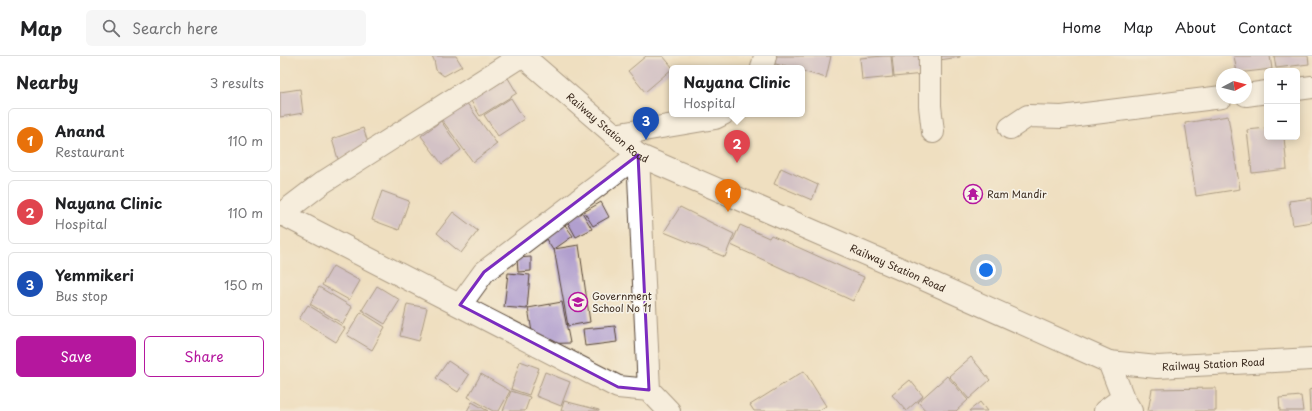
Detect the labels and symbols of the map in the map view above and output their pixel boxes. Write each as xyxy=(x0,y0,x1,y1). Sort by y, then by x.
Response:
north arrow xyxy=(1216,68,1252,104)
street label: Railway Station Road xyxy=(563,89,651,166)
pin: 3 xyxy=(633,107,659,140)
pin: 2 xyxy=(724,130,750,163)
pin: 1 xyxy=(715,179,741,212)
temple icon: Ram Mandir xyxy=(962,183,984,205)
place label: Ram Mandir xyxy=(987,186,1047,201)
street label: Railway Station Road xyxy=(848,240,948,295)
your location xyxy=(976,260,996,280)
place label: Government School No 11 xyxy=(592,288,652,315)
school or university icon: Government School No 11 xyxy=(567,291,589,313)
street label: Railway Station Road xyxy=(1161,353,1266,374)

